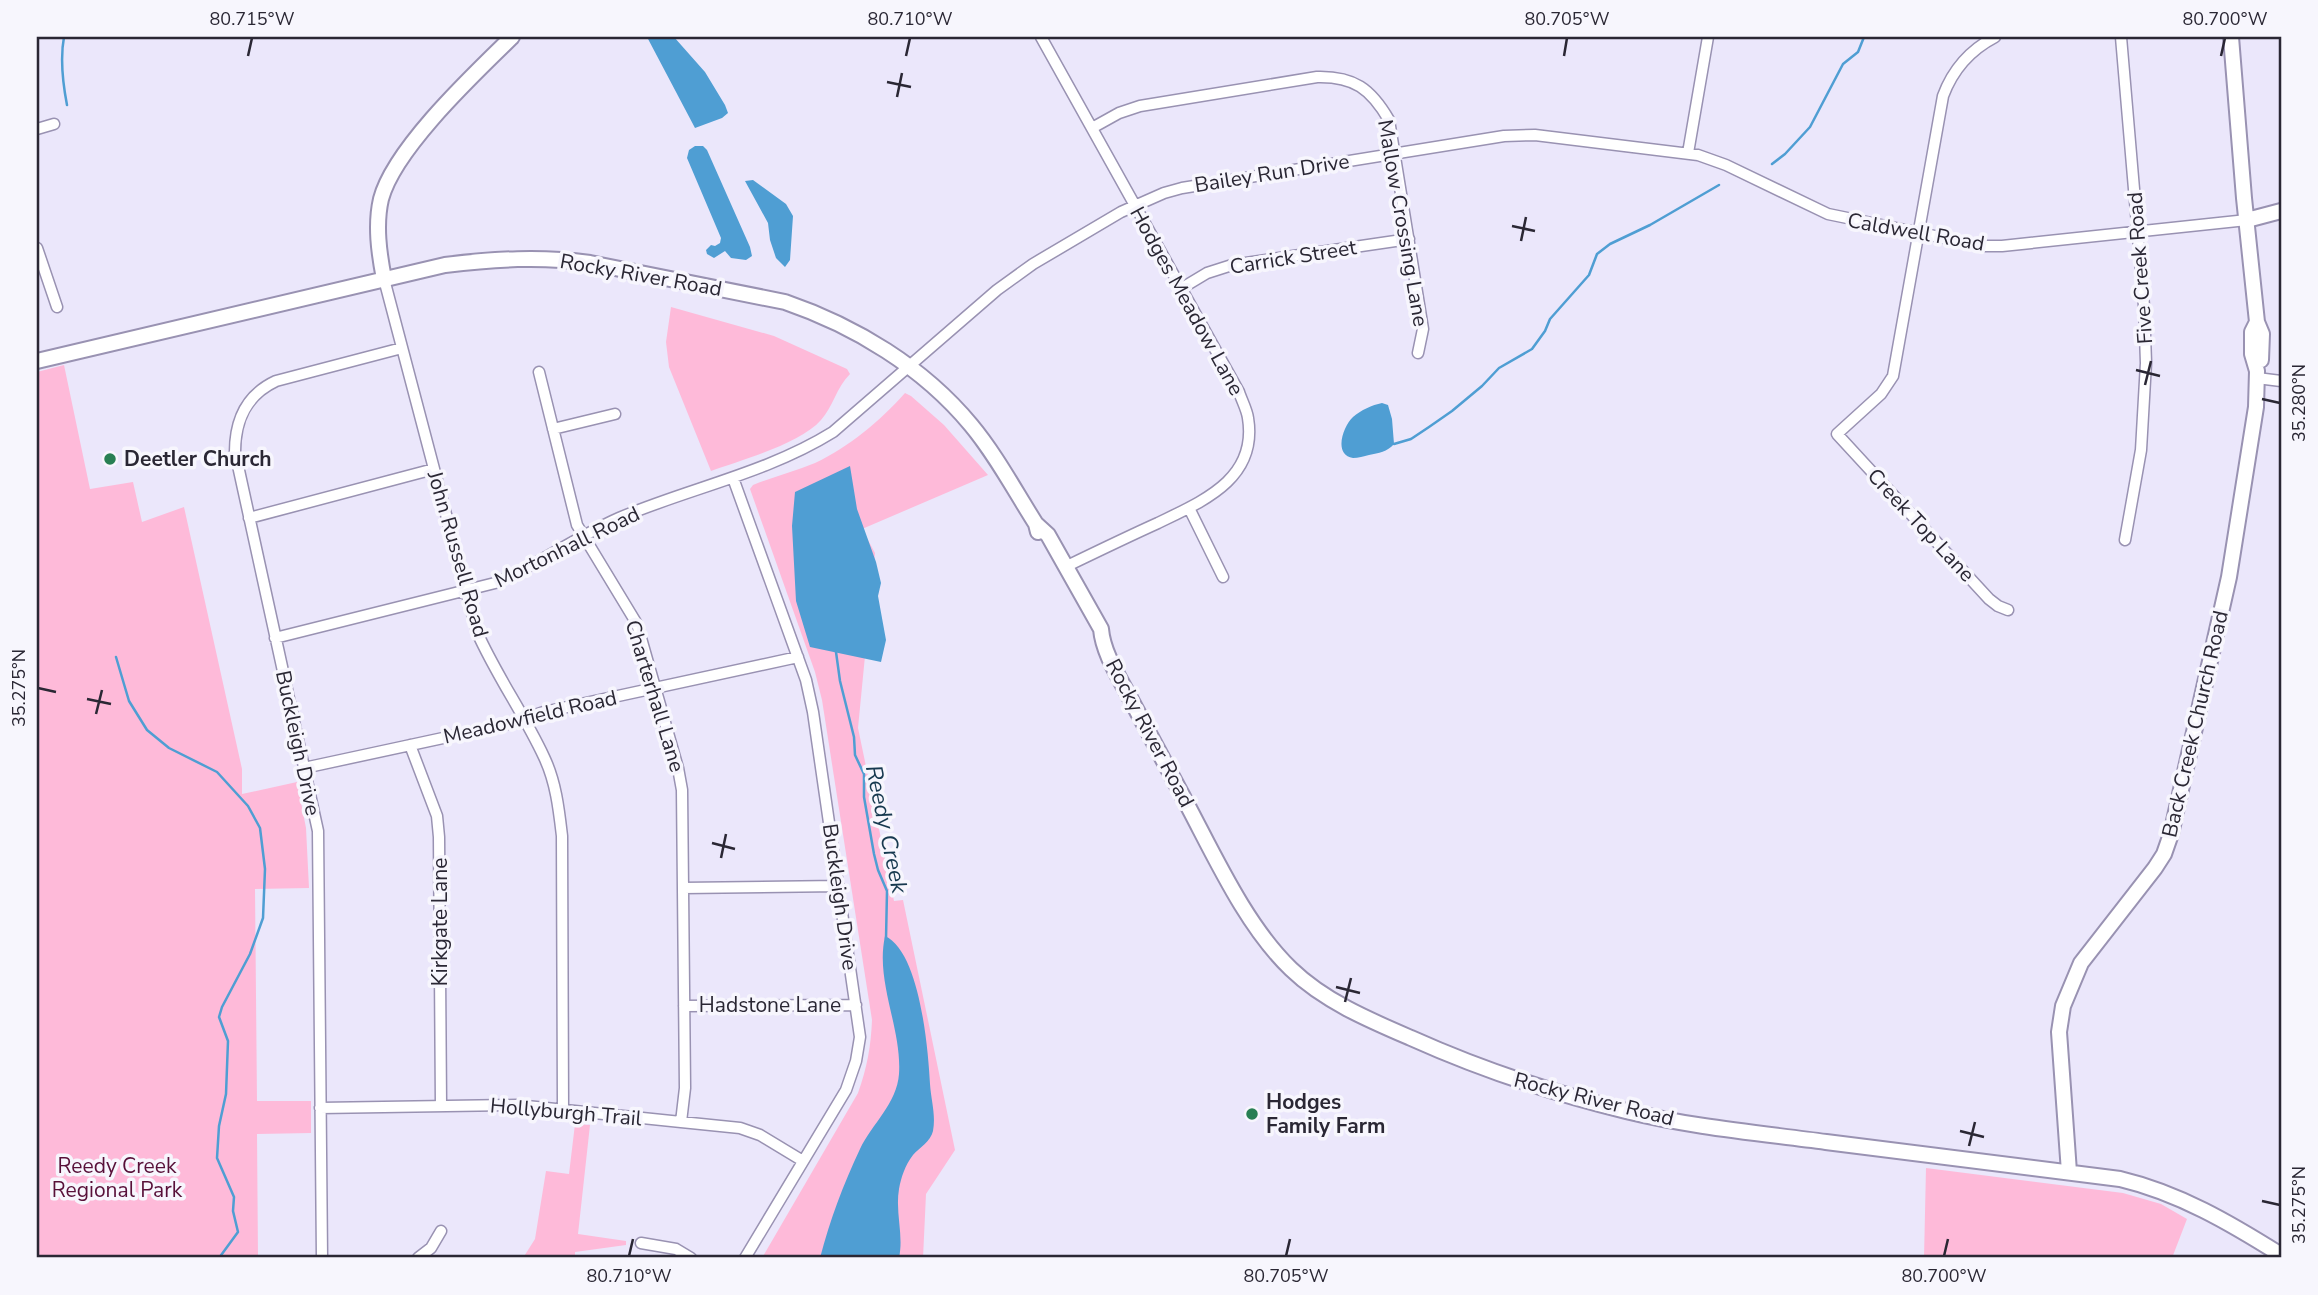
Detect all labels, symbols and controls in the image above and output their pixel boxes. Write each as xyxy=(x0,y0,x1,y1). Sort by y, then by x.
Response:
text: 80.715°W xyxy=(210,7,295,31)
text: 80.710°W xyxy=(868,7,953,31)
text: 80.705°W xyxy=(1525,7,1610,31)
text: 80.700°W xyxy=(2183,7,2268,31)
street label: Mallow Crossing Lane xyxy=(1371,117,1435,329)
street label: Bailey Run Drive xyxy=(1193,147,1351,199)
street label: Five Creek Road xyxy=(2121,191,2159,345)
street label: Hodges Meadow Lane xyxy=(1123,202,1251,400)
street label: Caldwell Road xyxy=(1845,206,1987,258)
street label: Carrick Street xyxy=(1228,233,1359,281)
street label: Rocky River Road xyxy=(558,247,724,303)
text: 35.280°N xyxy=(2287,364,2311,442)
place label: Deetler Church xyxy=(124,445,272,473)
marker: Deetler Church xyxy=(102,451,118,467)
street label: Creek Top Lane xyxy=(1861,462,1981,588)
street label: John Russell Road xyxy=(421,467,495,640)
street label: Mortonhall Road xyxy=(490,500,644,594)
street label: Back Creek Church Road xyxy=(2155,608,2235,840)
street label: Charterhall Lane xyxy=(619,616,691,776)
text: 35.275°N xyxy=(7,649,31,727)
street label: Rocky River Road xyxy=(1099,654,1201,812)
street label: Buckleigh Drive xyxy=(269,668,327,818)
street label: Meadowfield Road xyxy=(440,683,620,751)
water label: Reedy Creek xyxy=(858,762,915,897)
street label: Buckleigh Drive xyxy=(816,822,864,972)
street label: Kirkgate Lane xyxy=(426,858,454,986)
street label: Hadstone Lane xyxy=(699,991,841,1019)
street label: Rocky River Road xyxy=(1511,1066,1677,1132)
place label: Hodges Family Farm xyxy=(1266,1088,1385,1140)
street label: Hollyburgh Trail xyxy=(489,1091,644,1133)
marker: Hodges Family Farm xyxy=(1244,1106,1260,1122)
park label: Reedy Creek Regional Park xyxy=(52,1152,183,1204)
text: 35.275°N xyxy=(2287,1166,2311,1244)
text: 80.710°W xyxy=(587,1264,672,1288)
text: 80.705°W xyxy=(1244,1264,1329,1288)
text: 80.700°W xyxy=(1902,1264,1987,1288)

